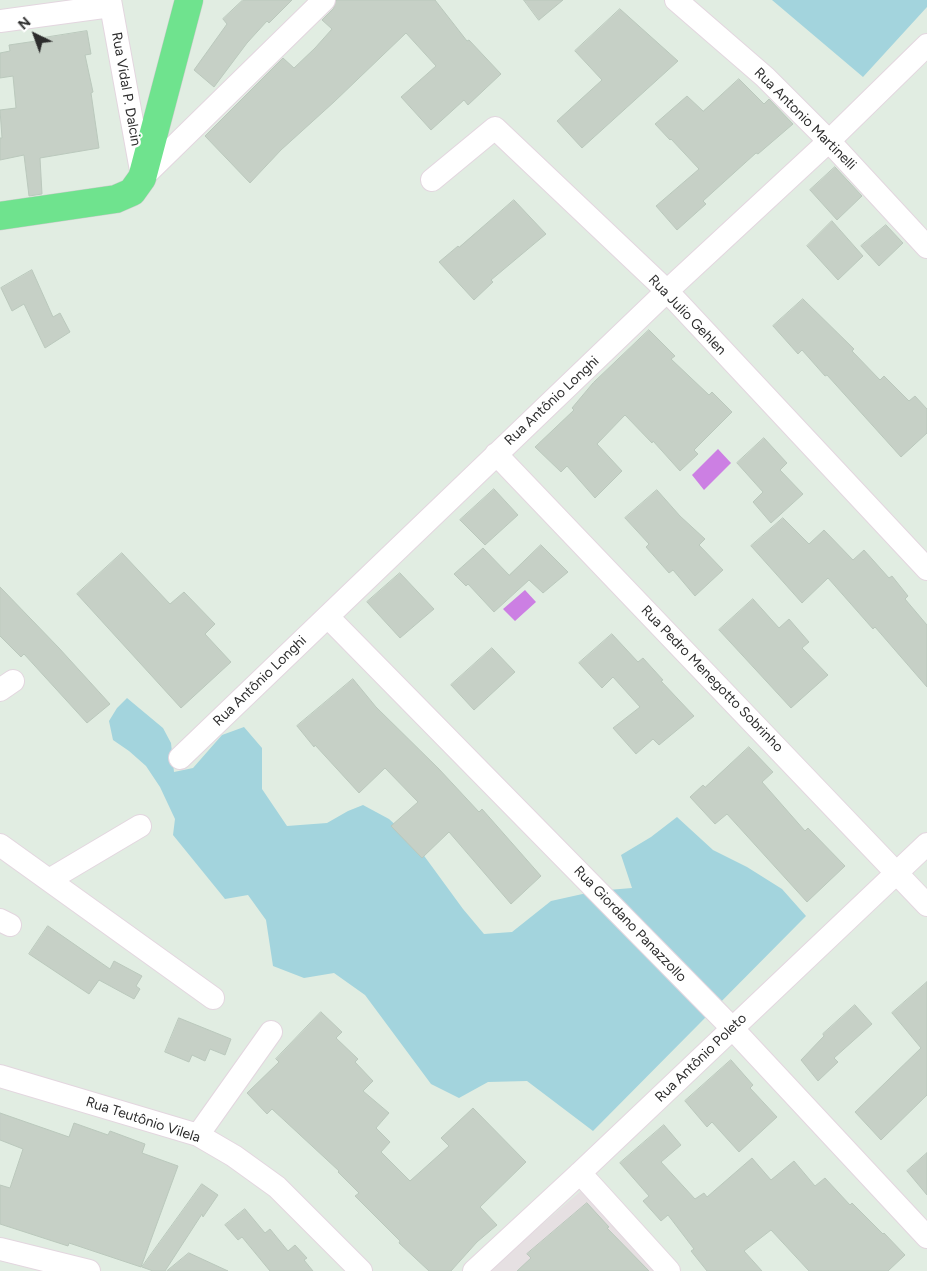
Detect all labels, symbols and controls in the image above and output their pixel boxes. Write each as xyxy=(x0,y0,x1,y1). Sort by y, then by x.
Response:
north arrow xyxy=(10,10,60,60)
text: N xyxy=(15,14,34,33)
street label: Rua Vidal P. Dalcin xyxy=(108,31,144,147)
street label: Rua Antonio Martinelli xyxy=(750,64,860,174)
street label: Rua Julio Gehlen xyxy=(645,271,729,359)
street label: Rua Antônio Longhi xyxy=(501,353,603,449)
street label: Rua Pedro Menegotto Sobrinho xyxy=(637,602,787,756)
street label: Rua Antônio Longhi xyxy=(210,632,310,730)
street label: Rua Giordano Panazzollo xyxy=(570,862,690,986)
street label: Rua Antônio Poleto xyxy=(652,1010,750,1106)
street label: Rua Teutônio Vilela xyxy=(84,1094,202,1146)

